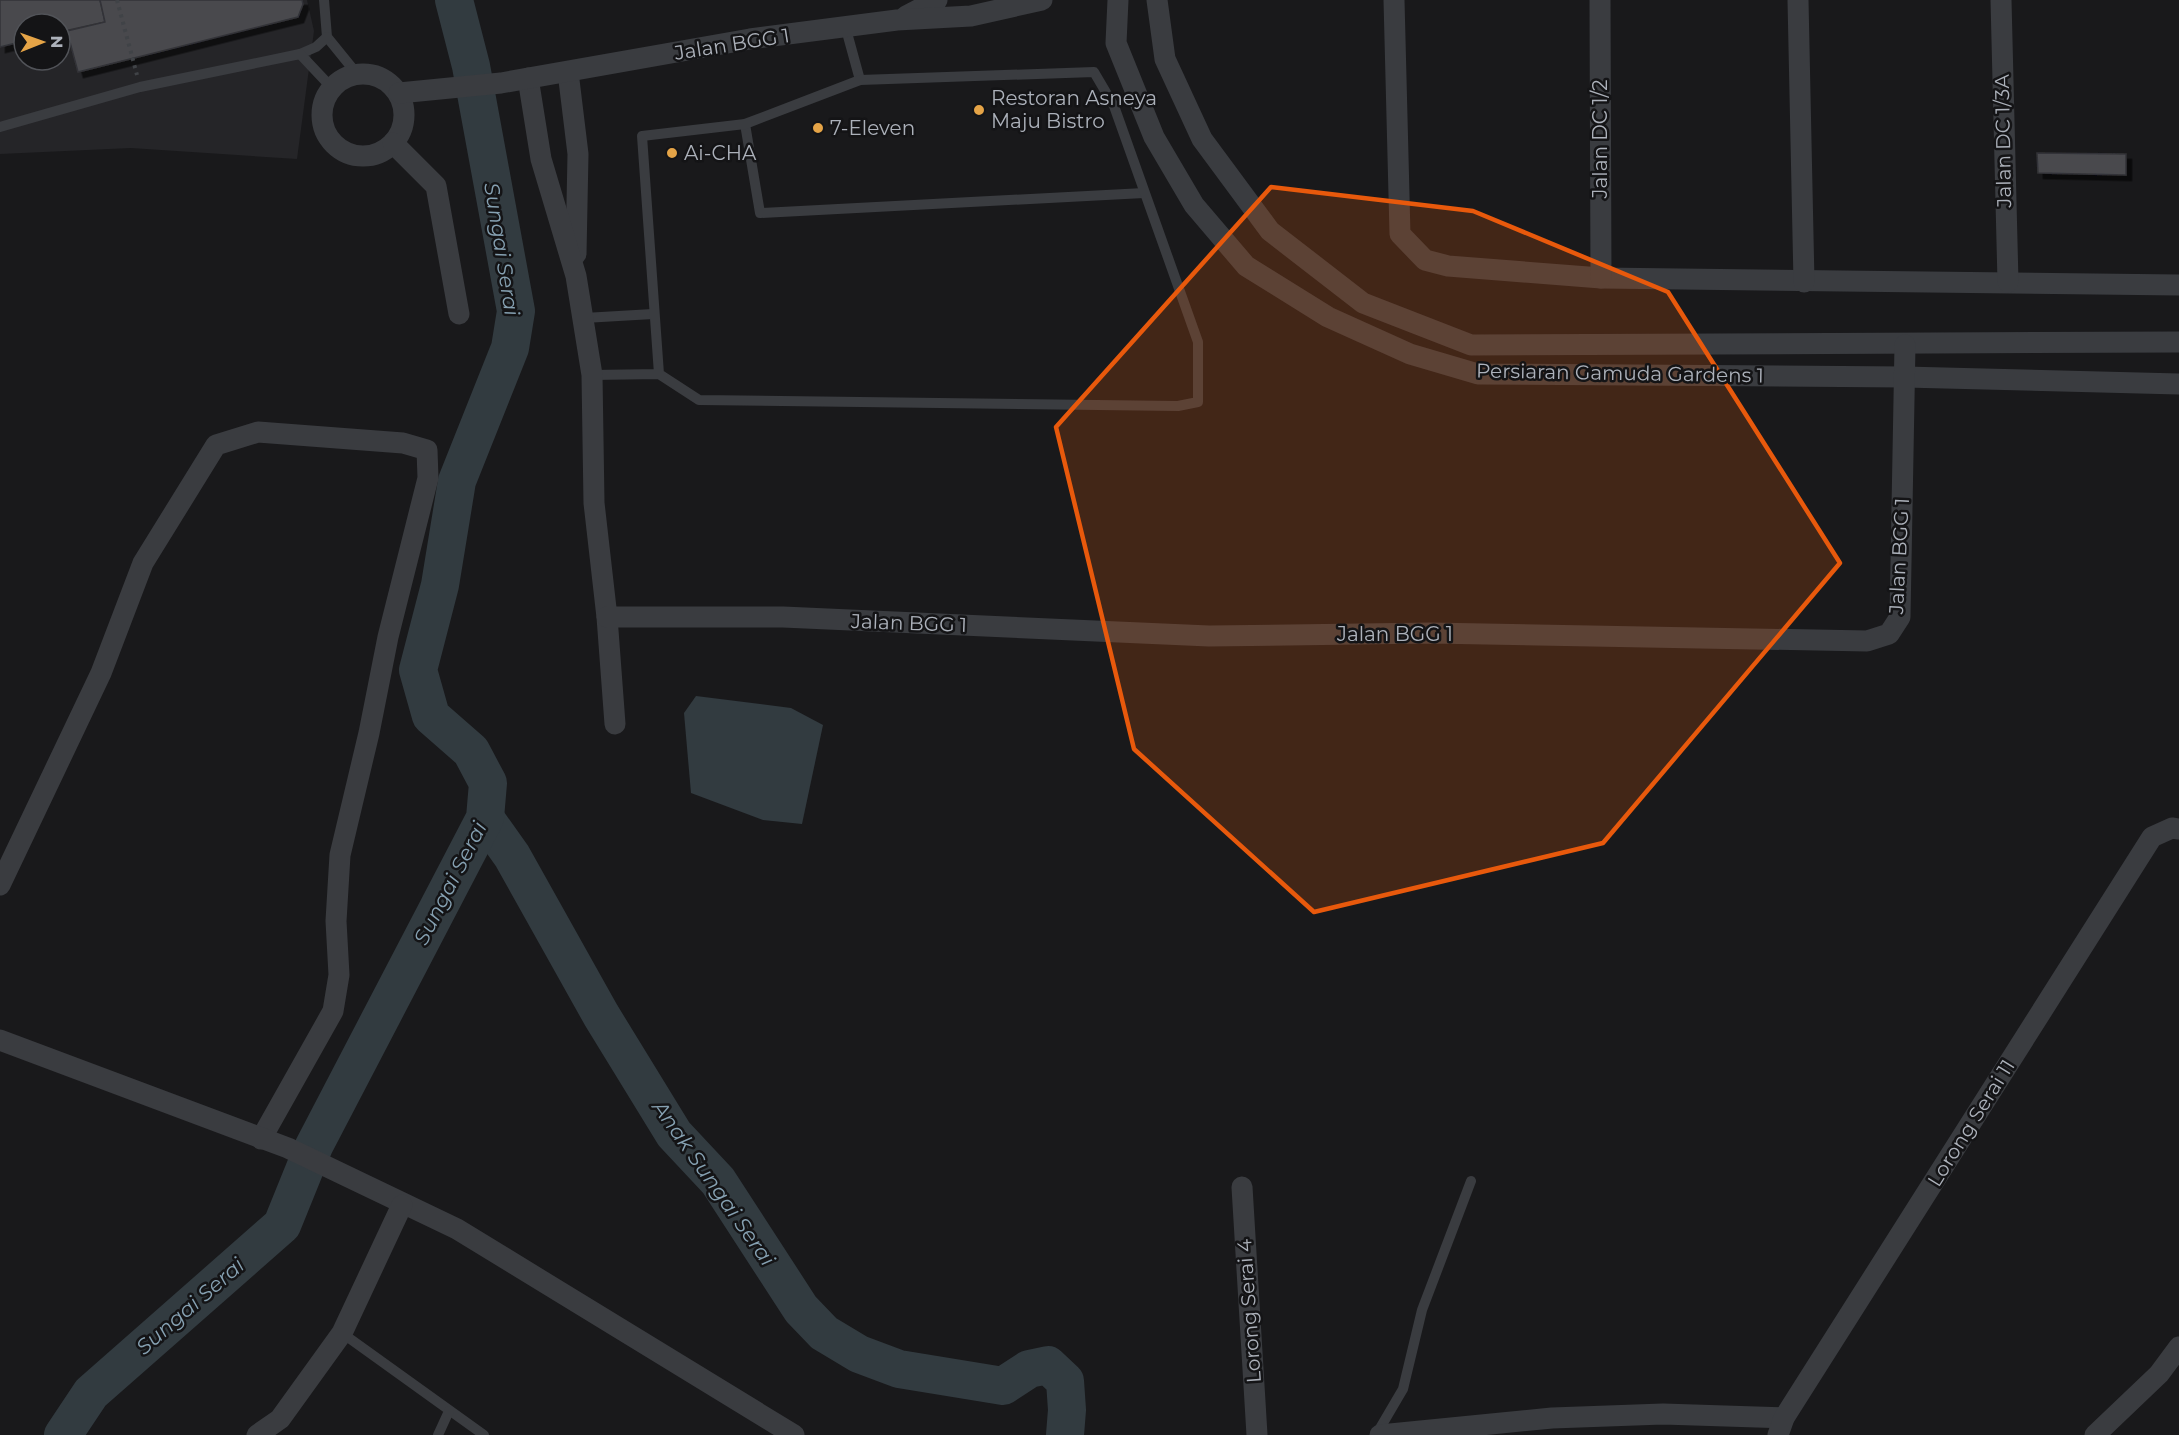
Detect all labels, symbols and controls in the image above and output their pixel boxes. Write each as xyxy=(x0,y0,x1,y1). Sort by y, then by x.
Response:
north arrow xyxy=(12,12,72,72)
street label: Jalan BGG 1 xyxy=(672,23,791,65)
text: N xyxy=(47,35,66,48)
street label: Jalan DC 1/3A xyxy=(1990,74,2016,209)
street label: Jalan DC 1/2 xyxy=(1588,80,1612,199)
place label: Restoran Asneya Maju Bistro xyxy=(991,86,1157,133)
marker: Restoran Asneya Maju Bistro xyxy=(972,103,986,117)
place label: 7-Eleven xyxy=(830,116,915,140)
marker: 7-Eleven xyxy=(811,121,825,135)
place label: Ai-CHA xyxy=(684,141,757,165)
marker: Ai-CHA xyxy=(665,146,679,160)
water label: Sungai Serai xyxy=(479,181,525,318)
street label: Persiaran Gamuda Gardens 1 xyxy=(1476,358,1764,388)
street label: Jalan BGG 1 xyxy=(1884,497,1914,616)
street label: Jalan BGG 1 xyxy=(850,609,968,637)
street label: Jalan BGG 1 xyxy=(1336,622,1453,646)
water label: Sungai Serai xyxy=(408,817,492,949)
street label: Lorong Serai 11 xyxy=(1922,1055,2020,1191)
water label: Anak Sungai Serai xyxy=(646,1094,781,1271)
street label: Lorong Serai 4 xyxy=(1232,1238,1266,1384)
water label: Sungai Serai xyxy=(131,1252,249,1360)

